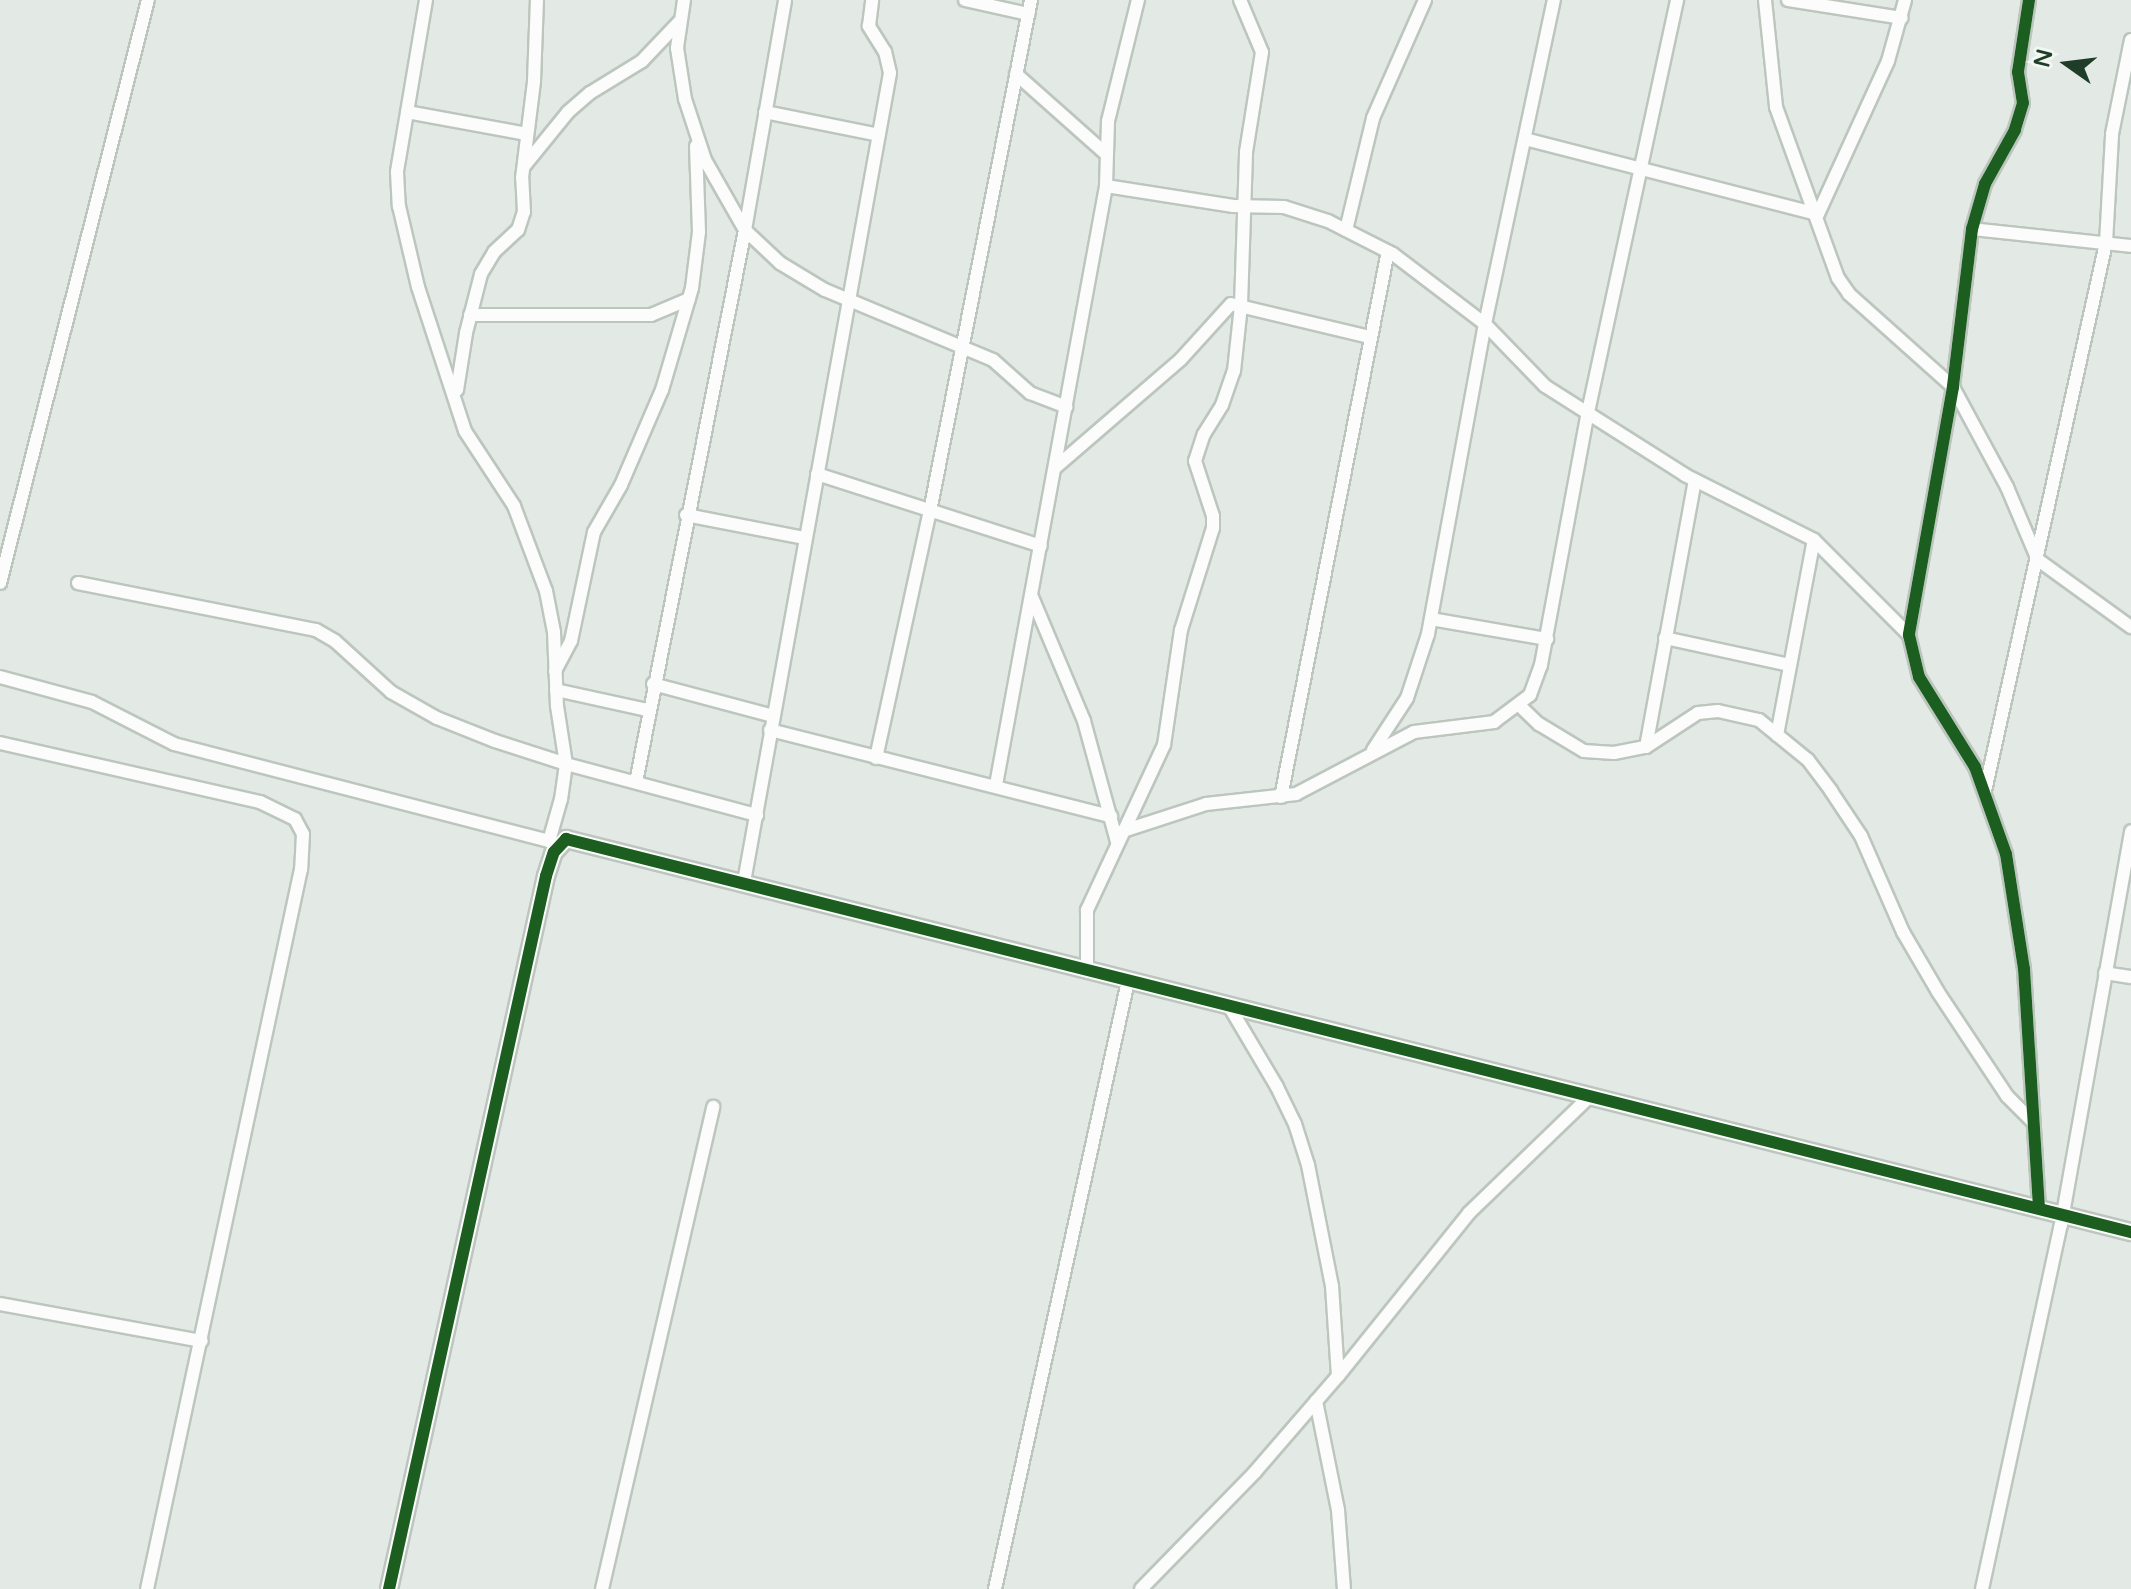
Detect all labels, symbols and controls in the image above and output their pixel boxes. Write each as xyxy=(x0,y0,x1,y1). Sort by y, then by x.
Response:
north arrow xyxy=(2027,24,2107,104)
text: N xyxy=(2029,46,2058,70)

